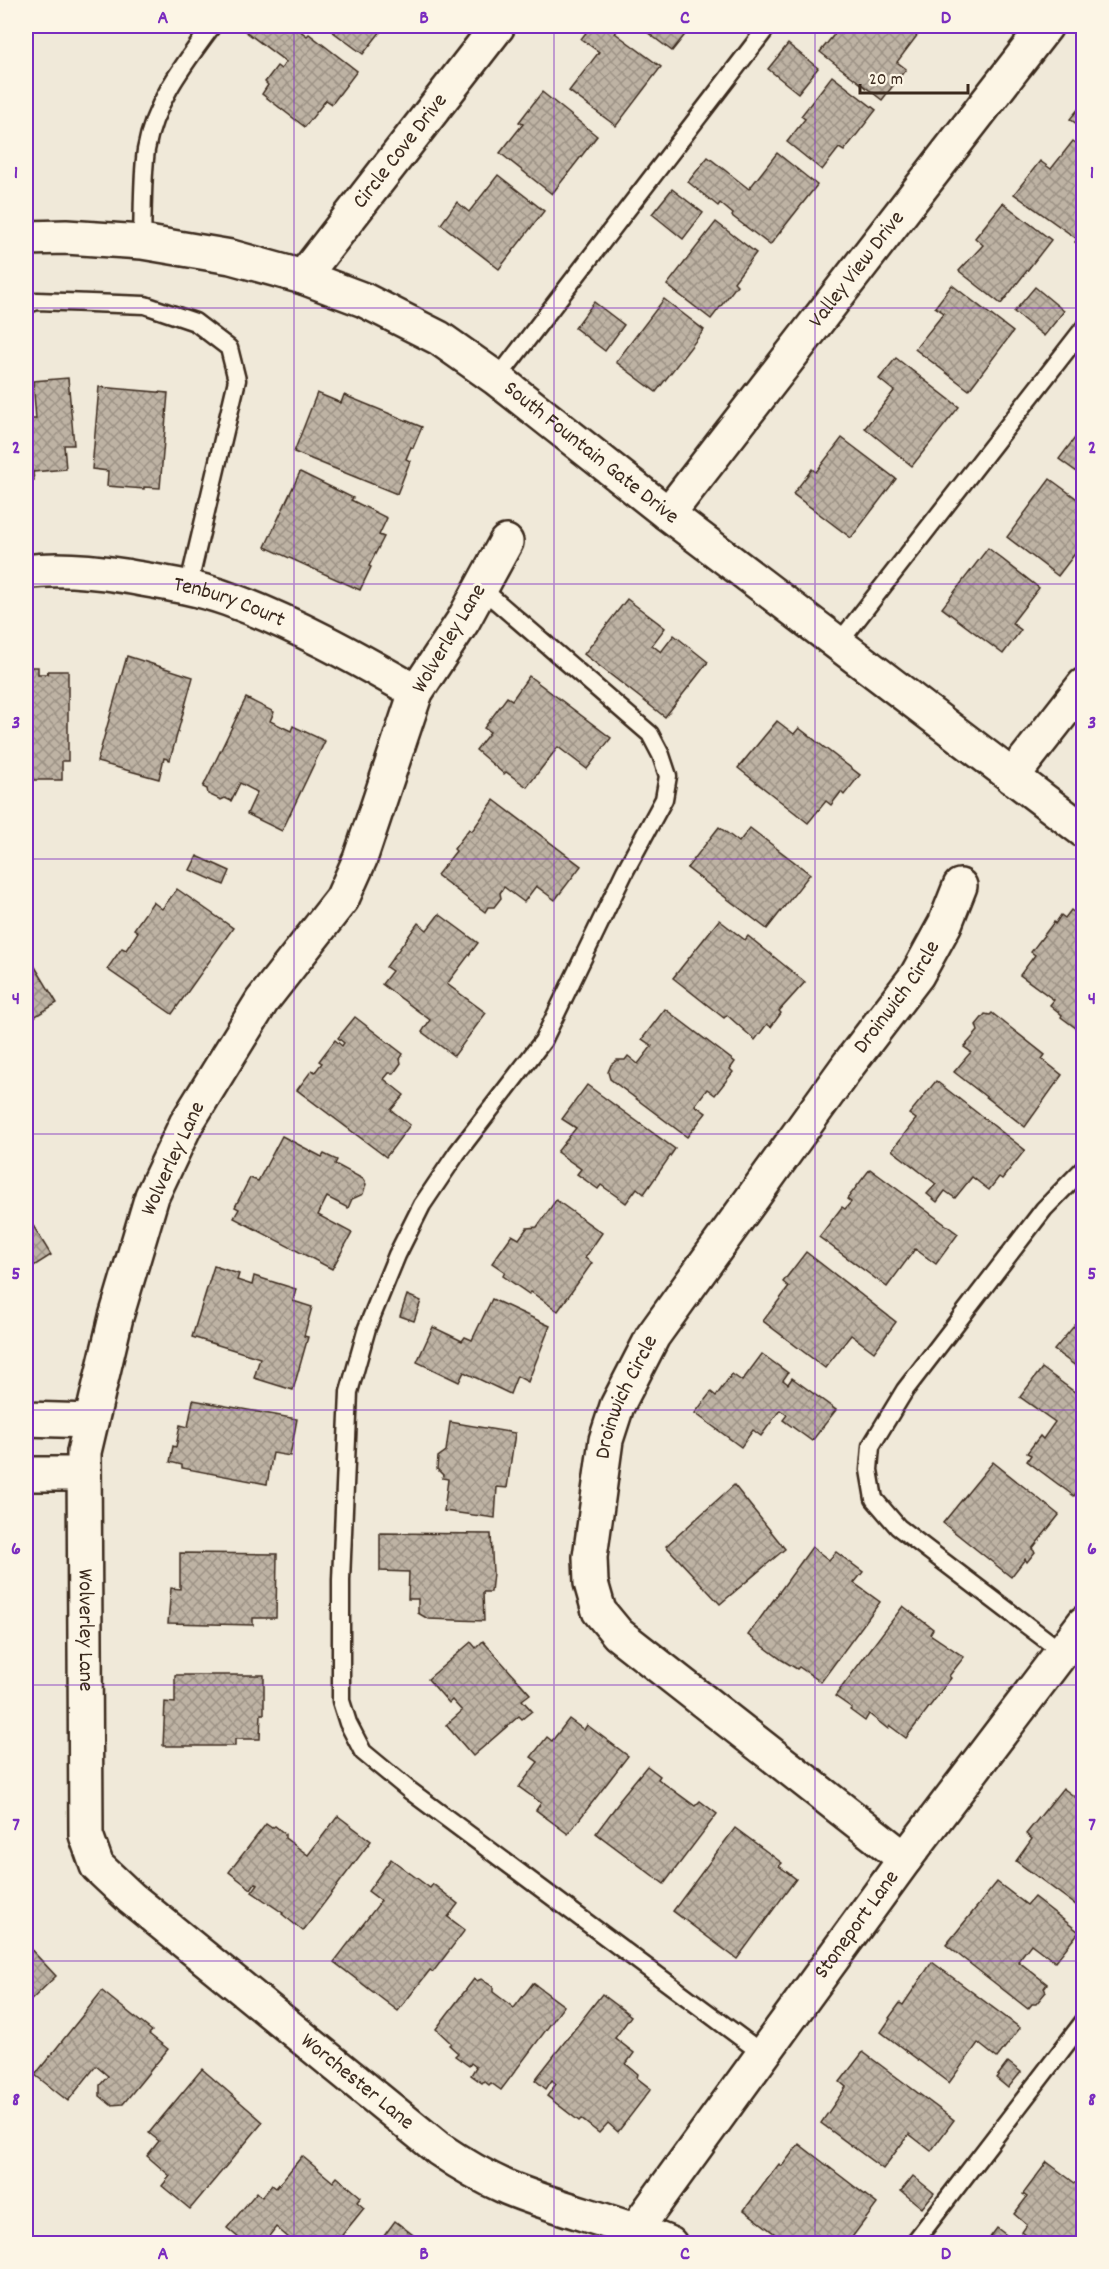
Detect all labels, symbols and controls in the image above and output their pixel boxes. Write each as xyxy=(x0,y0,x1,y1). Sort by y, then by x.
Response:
text: A xyxy=(158,5,169,33)
text: B xyxy=(419,5,429,33)
text: C xyxy=(680,5,690,33)
text: D xyxy=(941,5,952,33)
scale bar xyxy=(860,57,968,95)
text: 20 m xyxy=(869,68,903,93)
street label: Circle Cove Drive xyxy=(346,87,455,216)
text: 1 xyxy=(14,160,18,188)
text: 1 xyxy=(1090,160,1094,188)
street label: Valley View Drive xyxy=(802,204,913,335)
street label: South Fountain Gate Drive xyxy=(496,374,685,532)
text: 2 xyxy=(12,435,20,463)
text: 2 xyxy=(1088,435,1096,463)
street label: Tenbury Court xyxy=(171,569,290,636)
street label: Wolverley Lane xyxy=(405,578,495,700)
text: 3 xyxy=(12,710,20,738)
text: 3 xyxy=(1088,710,1096,738)
street label: Droinwich Circle xyxy=(847,935,948,1060)
text: 4 xyxy=(12,986,20,1014)
text: 4 xyxy=(1088,986,1096,1014)
street label: Wolverley Lane xyxy=(134,1097,214,1221)
text: 5 xyxy=(11,1261,21,1289)
text: 5 xyxy=(1087,1261,1097,1289)
street label: Droinwich Circle xyxy=(588,1330,666,1461)
text: 6 xyxy=(11,1536,21,1564)
text: 6 xyxy=(1087,1536,1097,1564)
street label: Wolverley Lane xyxy=(69,1569,101,1692)
text: 7 xyxy=(12,1812,20,1840)
text: 7 xyxy=(1088,1812,1096,1840)
street label: Stoneport Lane xyxy=(807,1864,907,1986)
street label: Worchester Lane xyxy=(293,2026,421,2138)
text: 8 xyxy=(12,2087,20,2115)
text: 8 xyxy=(1088,2087,1096,2115)
text: A xyxy=(158,2241,169,2269)
text: B xyxy=(419,2241,429,2269)
text: C xyxy=(680,2241,690,2269)
text: D xyxy=(941,2241,952,2269)

